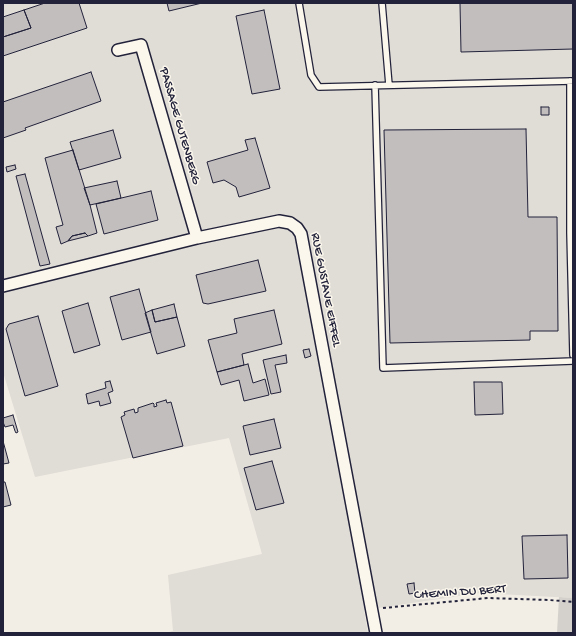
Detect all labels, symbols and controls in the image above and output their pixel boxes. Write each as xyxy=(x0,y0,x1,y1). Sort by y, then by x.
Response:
street label: PASSAGE GUTENBERG xyxy=(155,66,203,186)
street label: RUE GUSTAVE EIFFEL xyxy=(306,232,344,348)
street label: CHEMIN DU BERT xyxy=(414,582,506,604)

